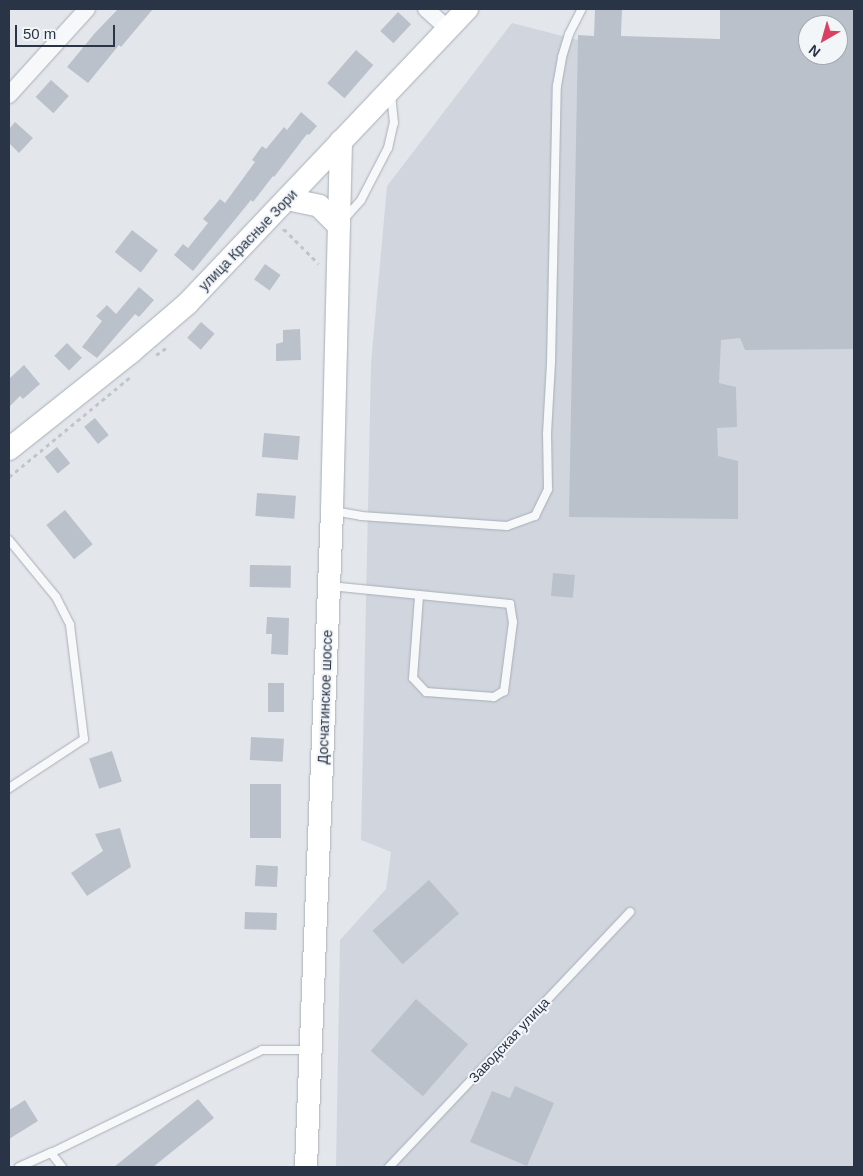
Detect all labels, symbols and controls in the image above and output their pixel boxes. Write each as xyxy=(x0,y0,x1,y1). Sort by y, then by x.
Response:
scale bar xyxy=(18,15,118,47)
north arrow xyxy=(798,15,848,65)
text: 50 m xyxy=(23,25,56,42)
text: N xyxy=(805,42,823,60)
street label: улица Красные Зори xyxy=(195,186,301,294)
street label: Досчатинское шоссе xyxy=(314,629,336,765)
street label: Заводская улица xyxy=(465,994,553,1086)

